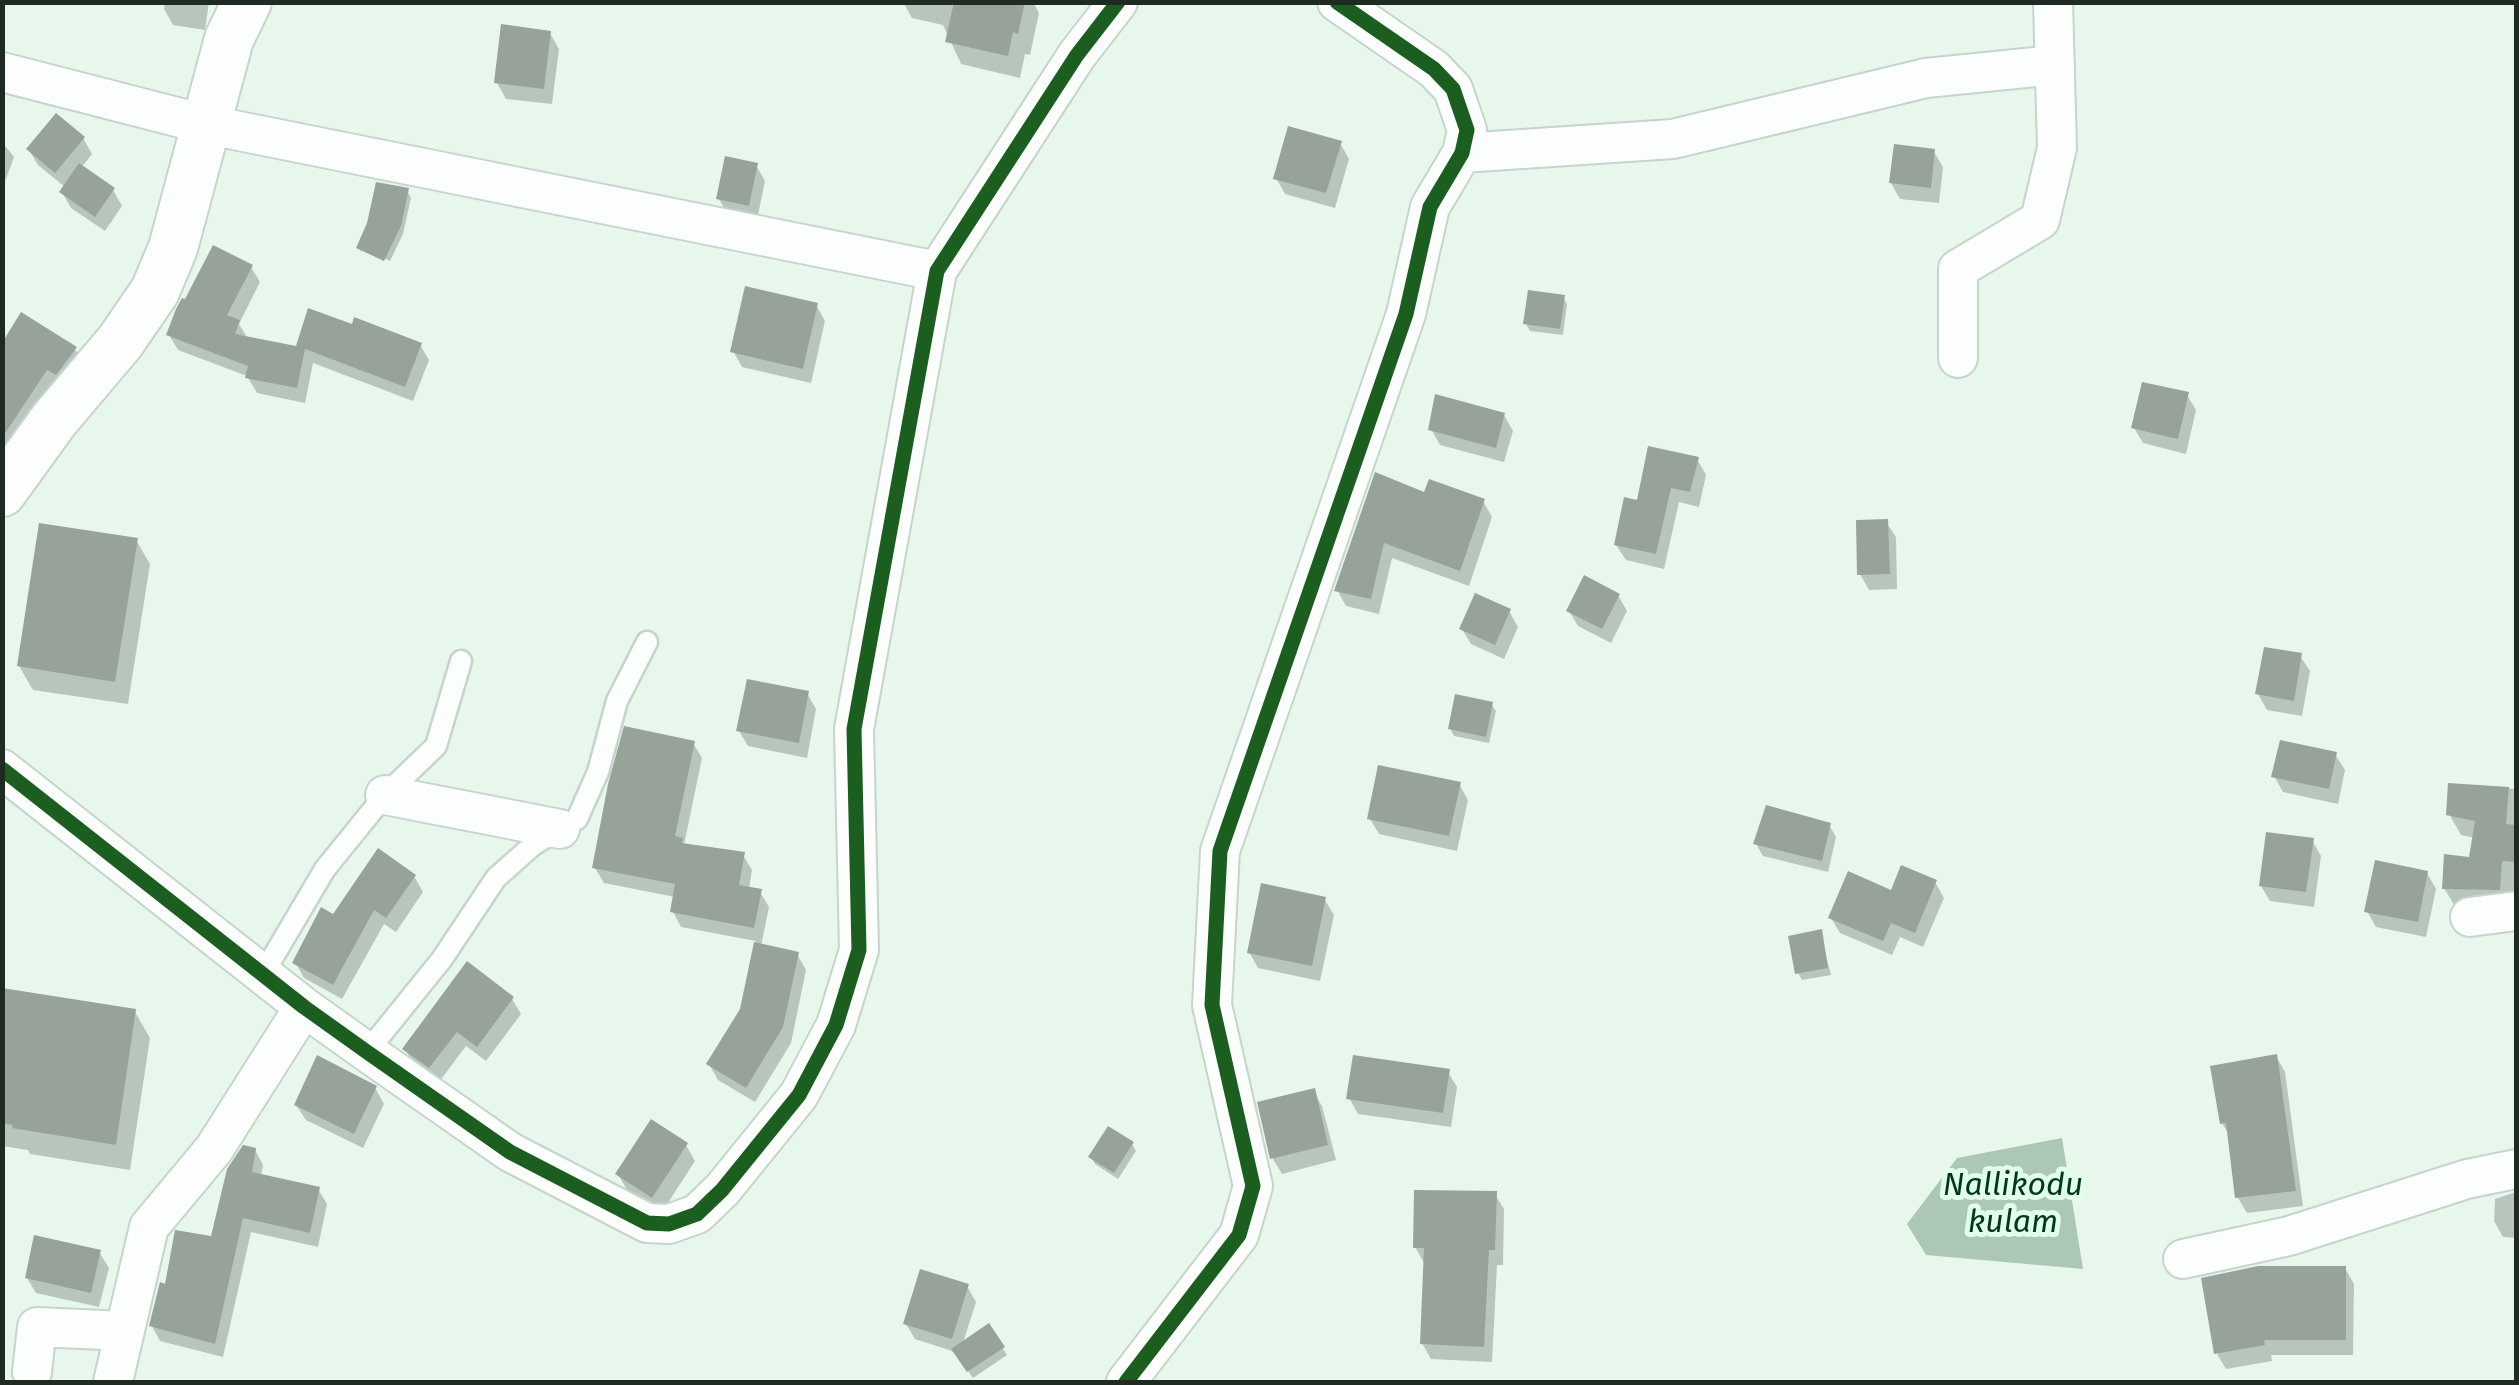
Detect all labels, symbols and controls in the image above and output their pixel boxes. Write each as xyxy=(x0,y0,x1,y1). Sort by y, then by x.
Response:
water label: Nallikodu kulam xyxy=(1943,1167,2083,1242)

